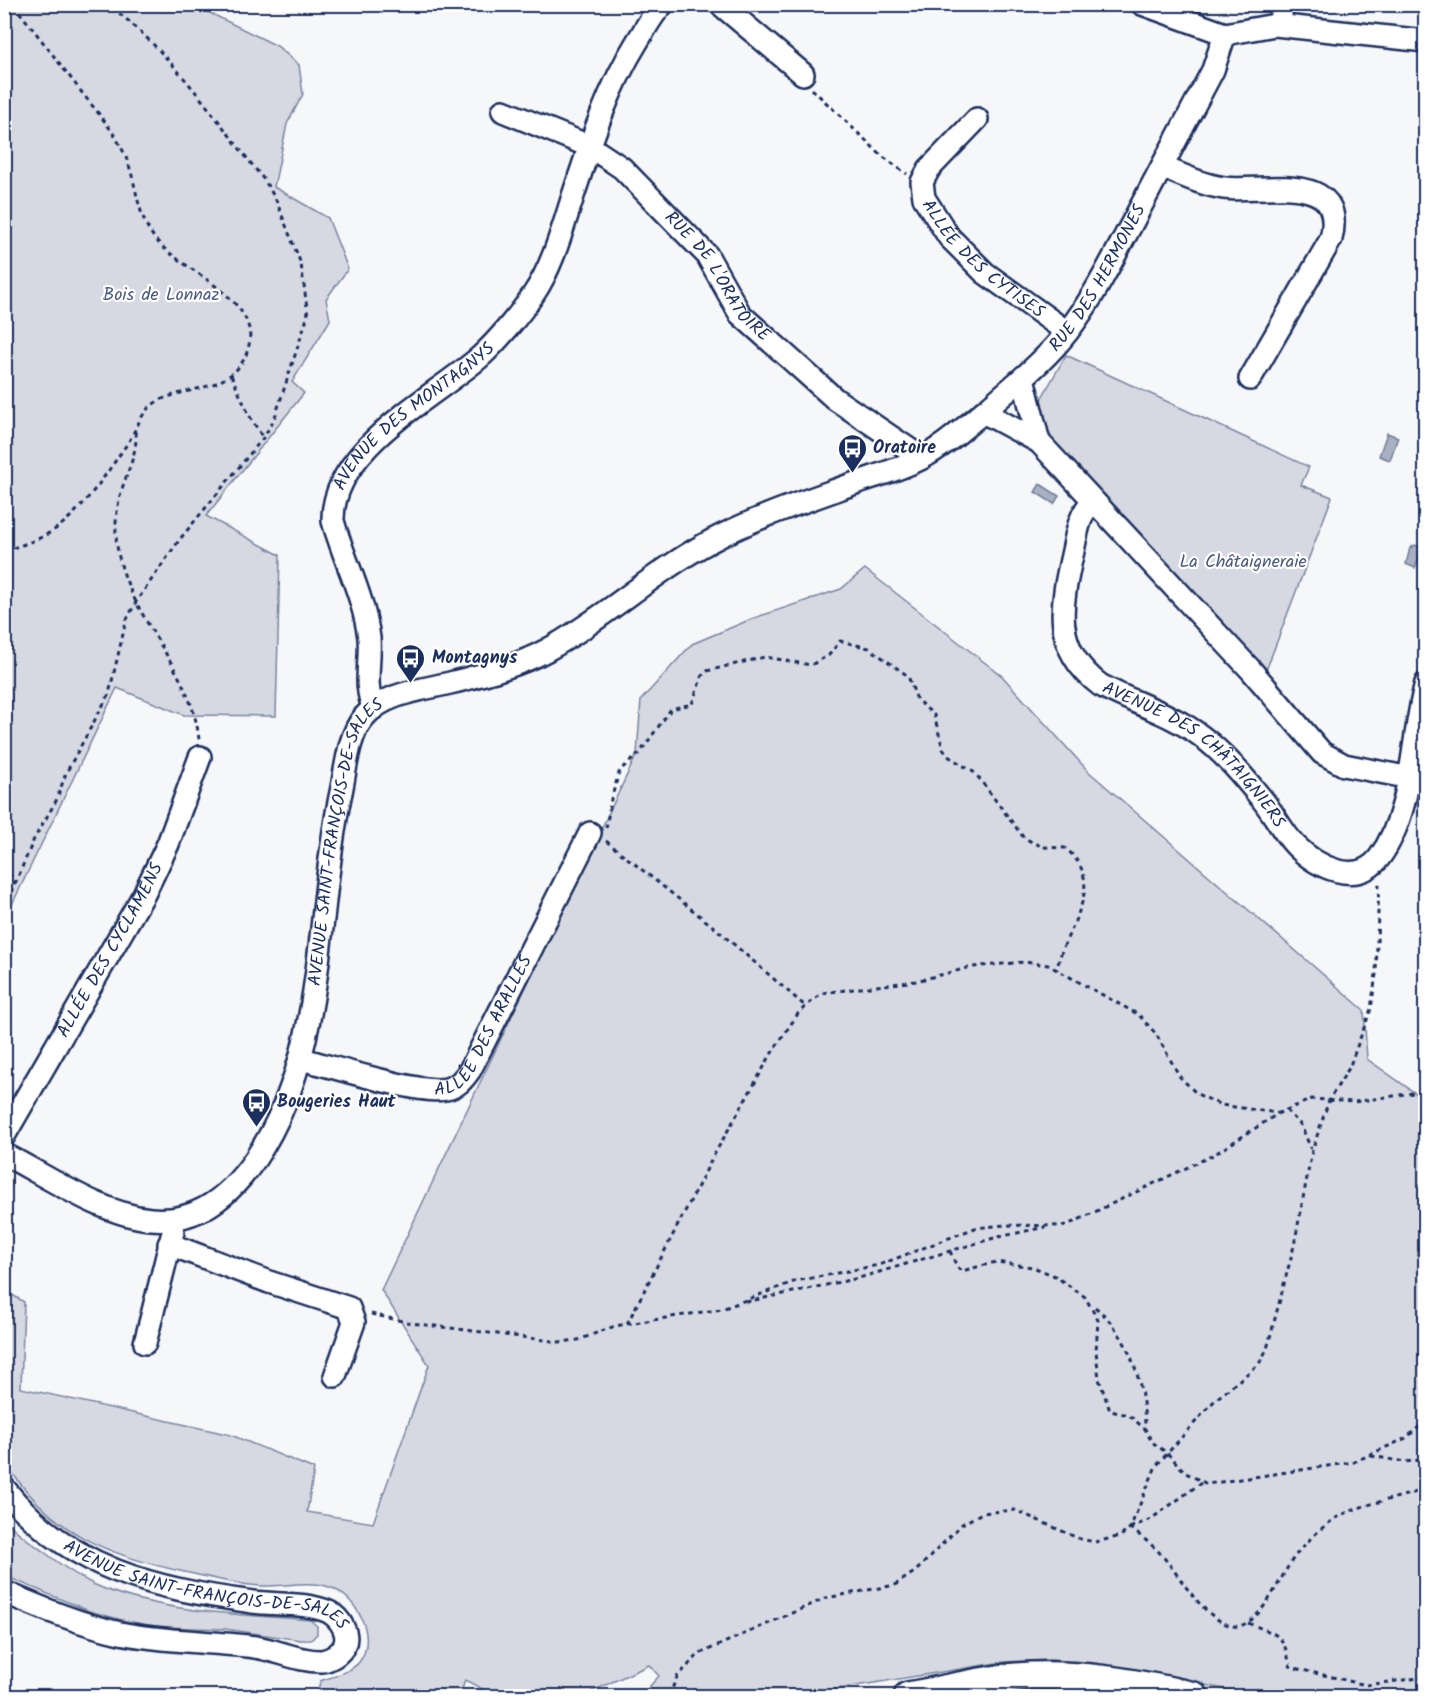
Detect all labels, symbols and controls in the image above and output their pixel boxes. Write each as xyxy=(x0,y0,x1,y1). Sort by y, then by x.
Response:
street label: ALLÉE DES CYTISES xyxy=(914,193,1051,326)
street label: RUE DES HERMONES xyxy=(1042,199,1154,359)
street label: RUE DE L'ORATOIRE xyxy=(657,204,777,350)
park label: Bois de Lonnaz xyxy=(103,281,219,310)
street label: AVENUE DES MONTAGNYS xyxy=(326,335,502,495)
bus stop icon: Oratoire xyxy=(836,432,868,474)
place label: Oratoire xyxy=(873,434,936,463)
park label: La Châtaigneraie xyxy=(1179,548,1307,577)
bus stop icon: Montagnys xyxy=(395,642,427,684)
place label: Montagnys xyxy=(432,644,518,673)
street label: AVENUE DES CHÂTAIGNIERS xyxy=(1097,674,1293,834)
street label: AVENUE SAINT-FRANÇOIS-DE-SALES xyxy=(300,690,389,988)
street label: ALLÉE DES CYCLAMENS xyxy=(49,858,172,1043)
street label: ALLÉE DES ARALLES xyxy=(434,950,540,1104)
bus stop icon: Bougeries Haut xyxy=(240,1086,272,1128)
place label: Bougeries Haut xyxy=(277,1088,397,1117)
street label: AVENUE SAINT-FRANÇOIS-DE-SALES xyxy=(57,1532,356,1636)

